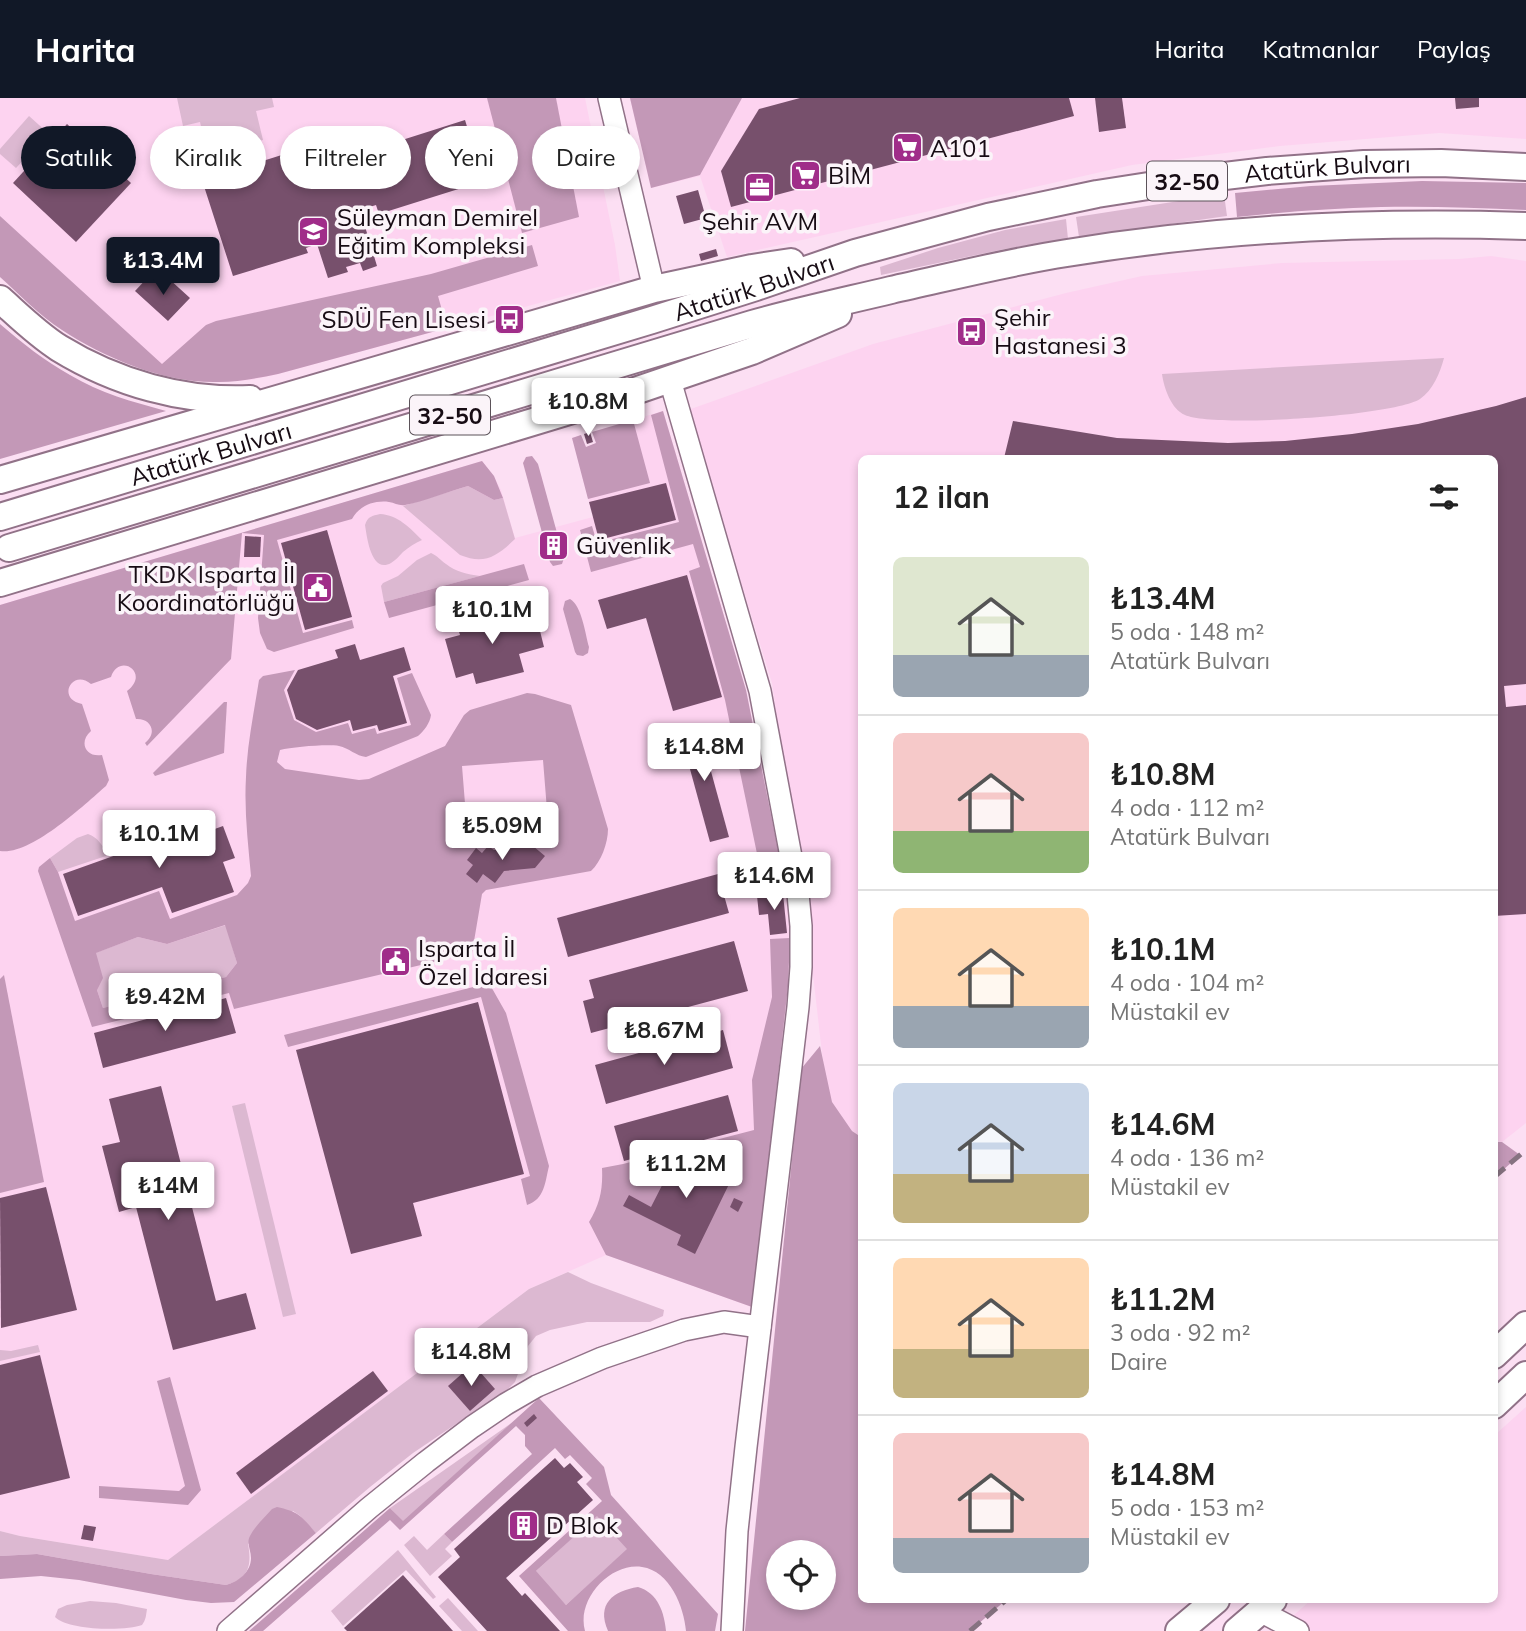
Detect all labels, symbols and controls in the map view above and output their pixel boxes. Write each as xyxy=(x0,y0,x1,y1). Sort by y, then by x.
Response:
text: Harita xyxy=(35,29,136,70)
text: Harita xyxy=(1155,34,1225,64)
text: Katmanlar xyxy=(1263,34,1379,64)
text: Paylaş xyxy=(1417,34,1491,64)
chip: Satılık xyxy=(21,126,136,189)
chip: Kiralık xyxy=(150,126,266,189)
chip: Filtreler xyxy=(280,126,411,189)
chip: Yeni xyxy=(425,126,518,189)
chip: Daire xyxy=(532,126,640,189)
supermarket icon: A101 xyxy=(890,131,924,165)
place label: A101 xyxy=(930,133,991,163)
street label: Atatürk Bulvarı xyxy=(1242,148,1411,189)
supermarket icon: BİM xyxy=(788,158,822,192)
place label: BİM xyxy=(828,160,871,190)
road number: 32-50 xyxy=(1147,162,1227,200)
office icon: Şehir AVM xyxy=(743,170,777,204)
place label: Süleyman Demirel Eğitim Kompleksi xyxy=(337,202,538,260)
place label: Şehir AVM xyxy=(702,206,818,236)
school or university icon: Süleyman Demirel Eğitim Kompleksi xyxy=(297,214,331,248)
pin: ₺13.4M xyxy=(106,238,220,297)
text: ₺13.4M xyxy=(123,245,203,274)
street label: Atatürk Bulvarı xyxy=(670,246,838,327)
bus stop icon: SDÜ Fen Lisesi xyxy=(492,302,526,336)
place label: Şehir Hastanesi 3 xyxy=(994,302,1127,360)
place label: SDÜ Fen Lisesi xyxy=(322,304,486,334)
bus stop icon: Şehir Hastanesi 3 xyxy=(954,314,988,348)
pin: ₺10.8M xyxy=(531,378,645,438)
text: ₺10.8M xyxy=(548,386,628,415)
road number: 32-50 xyxy=(410,396,490,434)
street label: Atatürk Bulvarı xyxy=(126,415,295,492)
text: 12 ilan xyxy=(893,478,990,516)
icon: filters xyxy=(1425,478,1463,516)
building icon: Güvenlik xyxy=(536,528,570,562)
place label: Güvenlik xyxy=(576,530,672,560)
place label: TKDK Isparta İl Koordinatörlüğü xyxy=(117,559,295,617)
public building icon: TKDK Isparta İl Koordinatörlüğü xyxy=(301,571,335,605)
text: ₺13.4M xyxy=(1110,579,1216,617)
icon: home xyxy=(949,585,1033,669)
pin: ₺10.1M xyxy=(435,587,549,646)
text: ₺10.1M xyxy=(452,594,532,623)
text: 5 oda · 148 m² xyxy=(1110,617,1264,646)
text: Atatürk Bulvarı xyxy=(1110,646,1270,675)
pin: ₺14.8M xyxy=(647,724,761,783)
text: ₺14.8M xyxy=(664,731,744,760)
text: ₺10.8M xyxy=(1110,755,1216,793)
icon: home xyxy=(949,761,1033,845)
text: 4 oda · 112 m² xyxy=(1110,793,1264,822)
pin: ₺5.09M xyxy=(445,802,559,862)
pin: ₺10.1M xyxy=(102,810,216,870)
text: ₺5.09M xyxy=(462,810,542,839)
text: ₺10.1M xyxy=(119,818,199,847)
text: Atatürk Bulvarı xyxy=(1110,822,1270,851)
pin: ₺14.6M xyxy=(717,852,831,912)
text: ₺14.6M xyxy=(734,860,814,889)
text: ₺10.1M xyxy=(1110,930,1216,968)
place label: Isparta İl Özel İdaresi xyxy=(418,933,548,991)
icon: home xyxy=(949,936,1033,1020)
public building icon: Isparta İl Özel İdaresi xyxy=(378,945,412,979)
text: 4 oda · 104 m² xyxy=(1110,968,1264,997)
pin: ₺9.42M xyxy=(108,974,222,1033)
text: ₺9.42M xyxy=(125,981,205,1010)
text: Müstakil ev xyxy=(1110,997,1230,1026)
pin: ₺8.67M xyxy=(607,1007,721,1067)
text: ₺8.67M xyxy=(624,1015,704,1044)
text: ₺14.6M xyxy=(1110,1105,1216,1143)
icon: home xyxy=(949,1111,1033,1195)
pin: ₺11.2M xyxy=(629,1140,743,1200)
text: 4 oda · 136 m² xyxy=(1110,1143,1264,1172)
text: ₺11.2M xyxy=(646,1148,726,1177)
pin: ₺14M xyxy=(127,1162,209,1222)
text: ₺14M xyxy=(137,1170,199,1199)
text: Müstakil ev xyxy=(1110,1172,1230,1201)
text: ₺11.2M xyxy=(1110,1280,1216,1318)
icon: home xyxy=(949,1286,1033,1370)
text: 3 oda · 92 m² xyxy=(1110,1318,1250,1347)
pin: ₺14.8M xyxy=(414,1328,528,1388)
text: ₺14.8M xyxy=(431,1336,511,1365)
text: Daire xyxy=(1110,1347,1167,1376)
text: ₺14.8M xyxy=(1110,1455,1216,1493)
icon: home xyxy=(949,1461,1033,1545)
text: 5 oda · 153 m² xyxy=(1110,1493,1264,1522)
building icon: D Blok xyxy=(506,1508,540,1542)
place label: D Blok xyxy=(546,1510,619,1540)
text: Müstakil ev xyxy=(1110,1522,1230,1551)
map controls xyxy=(766,1540,836,1610)
button: locate xyxy=(766,1540,836,1610)

